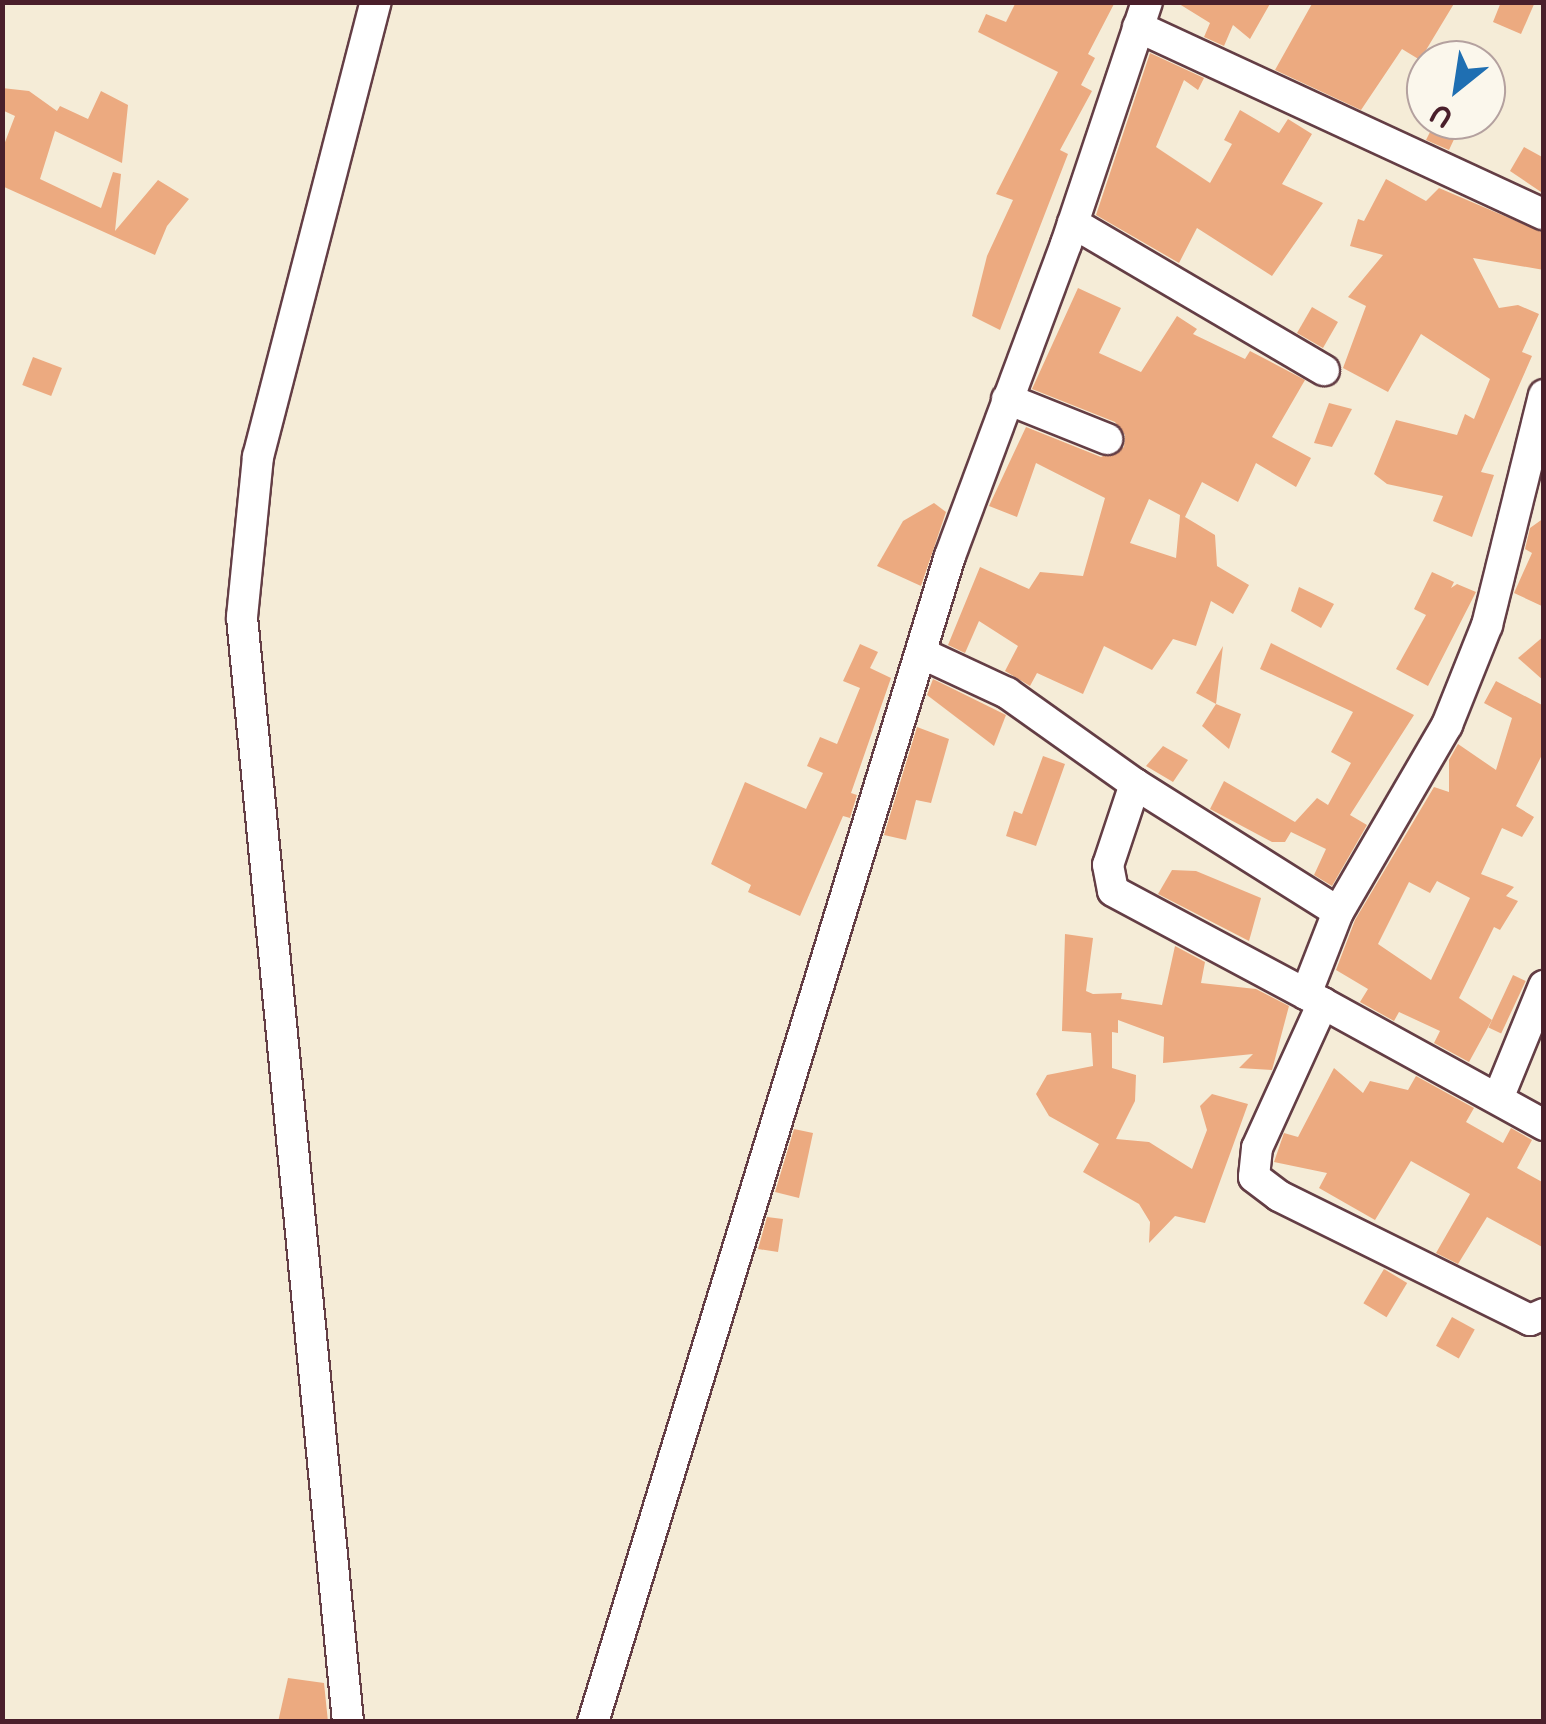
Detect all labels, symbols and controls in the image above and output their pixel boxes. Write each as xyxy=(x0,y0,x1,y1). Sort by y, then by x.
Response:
north arrow xyxy=(1406,40,1506,140)
text: U xyxy=(1425,95,1459,134)

